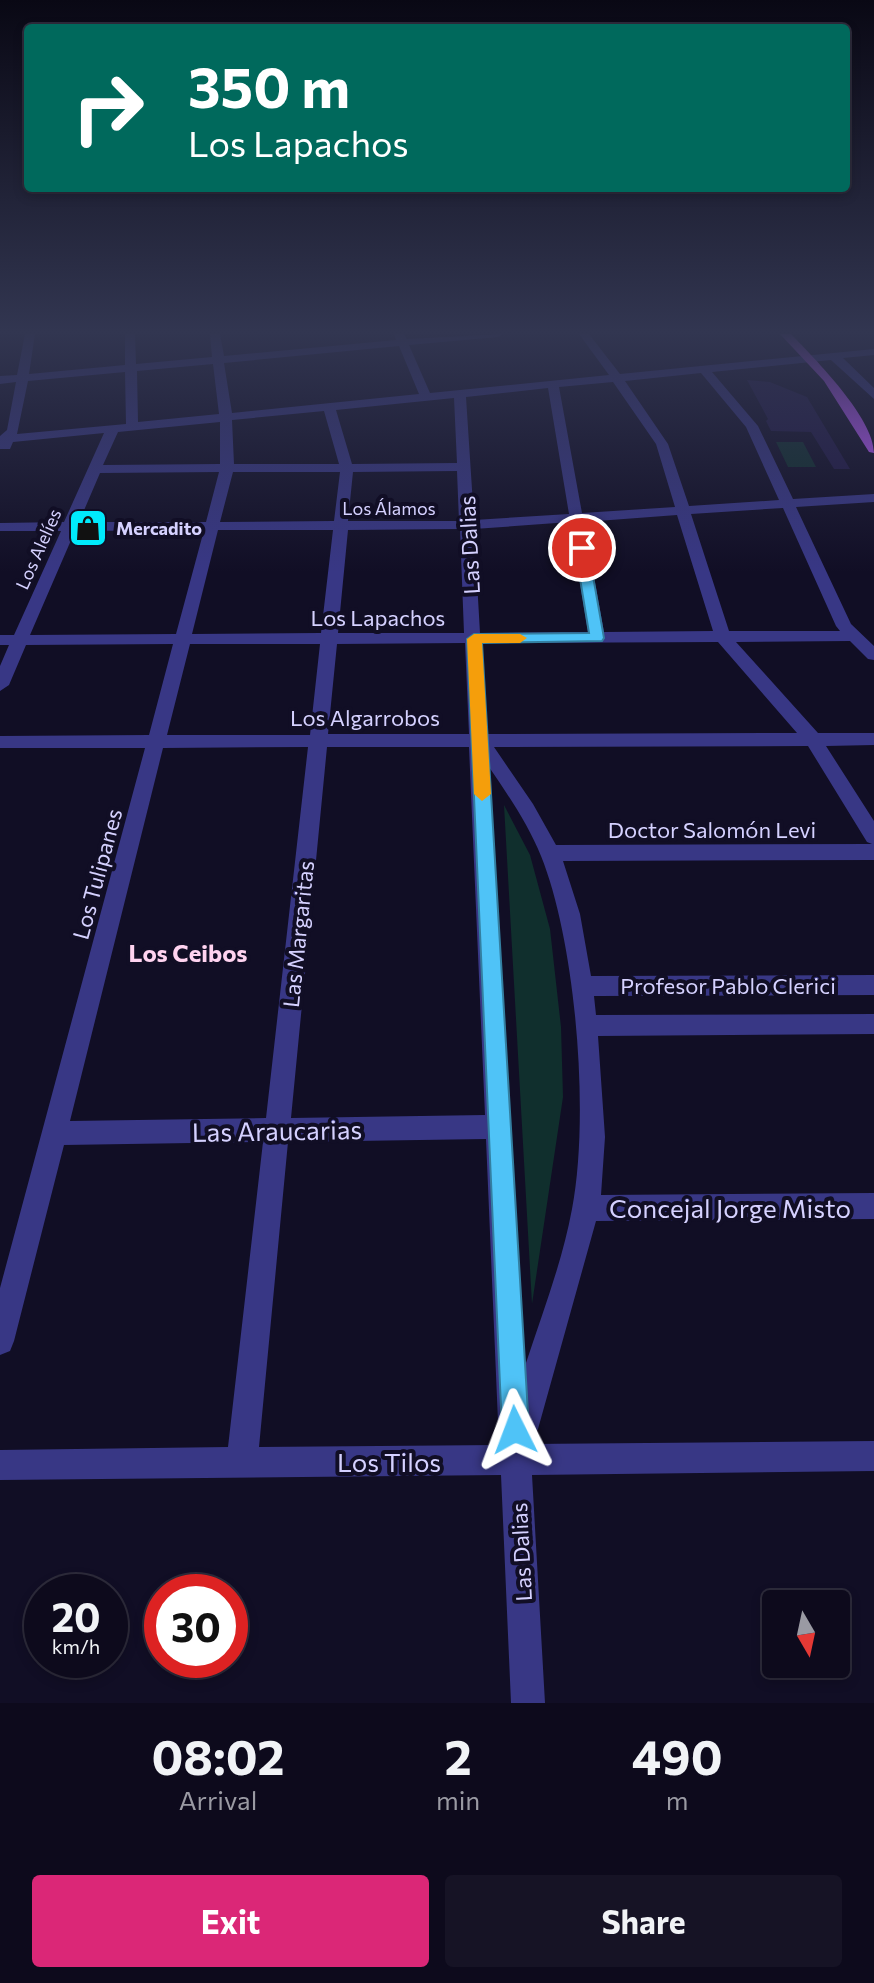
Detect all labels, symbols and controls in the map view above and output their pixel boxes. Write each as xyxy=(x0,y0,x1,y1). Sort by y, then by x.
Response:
text: 350 m xyxy=(188,51,350,120)
icon: right xyxy=(56,56,160,160)
text: Los Lapachos xyxy=(188,120,409,164)
street label: Las Dalias xyxy=(453,495,485,595)
street label: Los Álamos xyxy=(342,497,436,519)
street label: Los Alelíes xyxy=(10,505,66,593)
shop icon: Mercadito xyxy=(67,507,109,549)
pin xyxy=(548,514,616,582)
place label: Mercadito xyxy=(116,517,202,539)
icon: arrive xyxy=(560,526,604,570)
street label: Los Lapachos xyxy=(311,604,445,631)
street label: Los Algarrobos xyxy=(290,704,440,731)
street label: Los Tulipanes xyxy=(67,806,127,942)
street label: Doctor Salomón Levi xyxy=(608,816,816,843)
street label: Las Margaritas xyxy=(277,859,319,1009)
district label: Los Ceibos xyxy=(128,938,248,967)
street label: Profesor Pablo Clerici xyxy=(620,972,836,999)
street label: Las Araucarias xyxy=(192,1113,362,1147)
street label: Concejal Jorge Misto xyxy=(609,1192,851,1223)
position arrow xyxy=(473,1388,557,1472)
street label: Los Tilos xyxy=(337,1446,441,1477)
street label: Las Dalias xyxy=(505,1502,537,1602)
speed limit sign: 30 xyxy=(144,1574,248,1678)
north arrow xyxy=(762,1590,850,1678)
map controls xyxy=(762,1590,850,1678)
text: 20 xyxy=(51,1591,101,1640)
text: km/h xyxy=(52,1634,100,1658)
text: 08:02 xyxy=(151,1726,285,1785)
text: 2 xyxy=(444,1726,472,1785)
text: 490 xyxy=(632,1726,723,1785)
text: Arrival xyxy=(179,1784,257,1815)
text: min xyxy=(436,1784,480,1815)
text: m xyxy=(666,1784,688,1815)
button: Exit xyxy=(32,1875,429,1967)
button: Share xyxy=(445,1875,842,1967)

